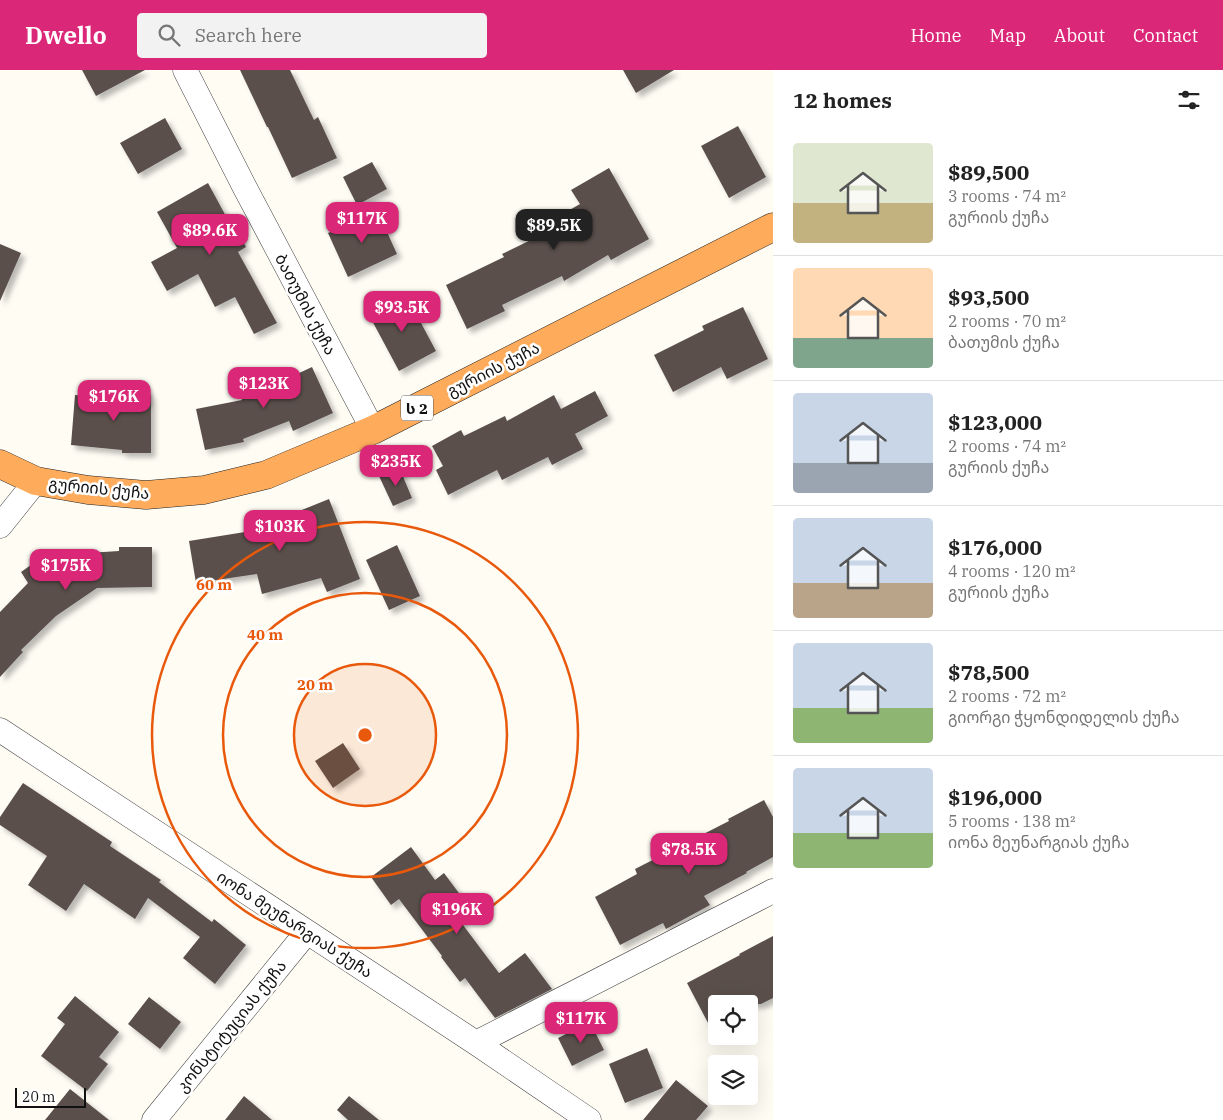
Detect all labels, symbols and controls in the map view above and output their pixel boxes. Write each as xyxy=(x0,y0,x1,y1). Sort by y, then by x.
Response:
search box xyxy=(137,13,487,58)
text: Dwello xyxy=(25,19,107,51)
icon: search xyxy=(155,21,183,49)
text: Search here xyxy=(195,23,302,47)
text: Home xyxy=(910,24,962,47)
text: Map xyxy=(990,24,1026,47)
text: About xyxy=(1054,24,1105,47)
text: Contact xyxy=(1133,24,1198,47)
text: 12 homes xyxy=(793,86,892,114)
icon: filters xyxy=(1175,86,1203,114)
text: $89,500 xyxy=(948,158,1029,186)
icon: home xyxy=(833,163,893,223)
text: 3 rooms · 74 m² xyxy=(948,186,1066,206)
pin: $117K xyxy=(327,202,397,244)
text: გურიის ქუჩა xyxy=(948,207,1049,227)
text: $117K xyxy=(337,208,387,228)
pin: $89.5K xyxy=(513,208,595,251)
pin: $89.6K xyxy=(169,214,251,256)
text: $89.5K xyxy=(526,215,582,235)
text: $89.6K xyxy=(182,220,238,240)
street label: ბათუმის ქუჩა xyxy=(271,250,341,358)
text: $93,500 xyxy=(948,283,1029,311)
icon: home xyxy=(833,288,893,348)
pin: $93.5K xyxy=(361,290,443,333)
text: $93.5K xyxy=(374,297,430,317)
text: 2 rooms · 70 m² xyxy=(948,311,1066,331)
text: ბათუმის ქუჩა xyxy=(948,332,1060,352)
street label: გურიის ქუჩა xyxy=(443,337,543,401)
pin: $123K xyxy=(229,366,299,409)
text: $123K xyxy=(239,373,289,393)
pin: $176K xyxy=(79,380,149,422)
text: $176K xyxy=(89,386,139,406)
road number: ს 2 xyxy=(401,396,433,420)
text: $123,000 xyxy=(948,408,1042,436)
icon: home xyxy=(833,413,893,473)
text: 2 rooms · 74 m² xyxy=(948,436,1066,456)
pin: $235K xyxy=(361,444,431,487)
text: $235K xyxy=(371,451,421,471)
text: გურიის ქუჩა xyxy=(948,457,1049,477)
street label: გურიის ქუჩა xyxy=(48,473,150,503)
pin: $103K xyxy=(245,510,315,552)
text: $103K xyxy=(255,516,305,536)
text: $176,000 xyxy=(948,533,1042,561)
icon: home xyxy=(833,538,893,598)
pin: $175K xyxy=(31,548,101,591)
text: $175K xyxy=(41,555,91,575)
text: 4 rooms · 120 m² xyxy=(948,561,1076,581)
text: 60 m xyxy=(196,575,232,594)
text: გურიის ქუჩა xyxy=(948,582,1049,602)
text: 40 m xyxy=(247,625,283,644)
text: $78,500 xyxy=(948,658,1029,686)
icon: home xyxy=(833,663,893,723)
text: 20 m xyxy=(297,675,333,694)
text: 2 rooms · 72 m² xyxy=(948,686,1066,706)
text: გიორგი ჭყონდიდელის ქუჩა xyxy=(948,707,1180,727)
centre of rings xyxy=(356,726,374,744)
text: $196,000 xyxy=(948,783,1042,811)
icon: home xyxy=(833,788,893,848)
text: 5 rooms · 138 m² xyxy=(948,811,1076,831)
pin: $78.5K xyxy=(648,832,730,875)
text: იონა მეუნარგიას ქუჩა xyxy=(948,832,1130,852)
text: $78.5K xyxy=(661,839,717,859)
street label: იონა მეუნარგიას ქუჩა xyxy=(213,866,377,982)
pin: $196K xyxy=(422,892,492,935)
text: $196K xyxy=(432,899,482,919)
street label: კონსტიტუციას ქუჩა xyxy=(172,956,290,1096)
map controls xyxy=(708,995,758,1105)
button: locate xyxy=(708,995,758,1045)
pin: $117K xyxy=(546,1002,616,1044)
text: $117K xyxy=(556,1008,606,1028)
button: layers xyxy=(708,1055,758,1105)
scale bar xyxy=(15,1085,86,1108)
text: 20 m xyxy=(22,1088,55,1106)

